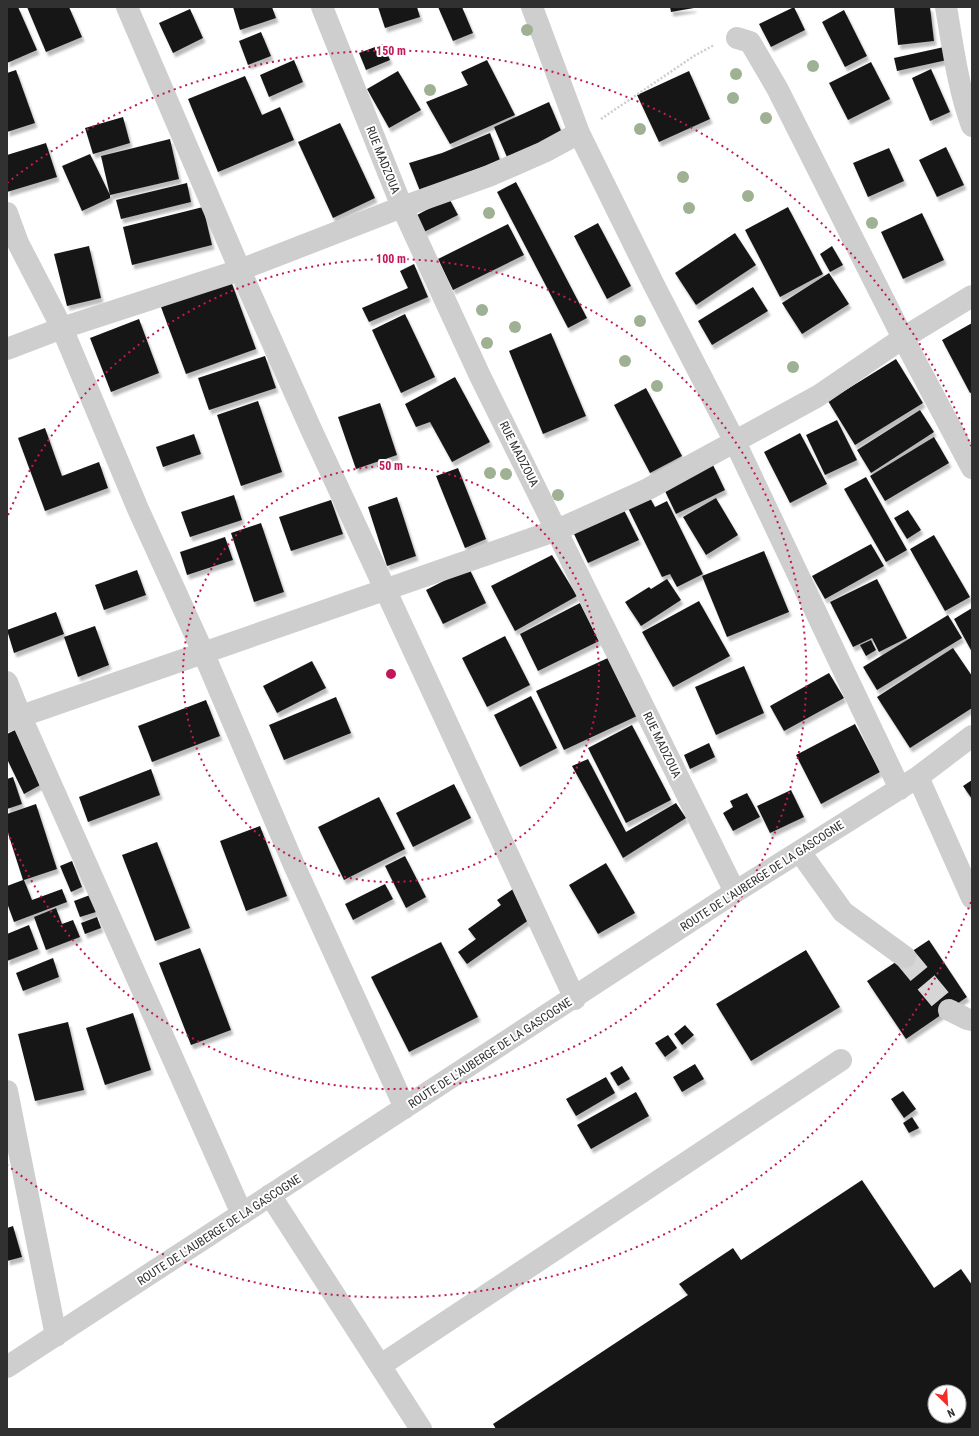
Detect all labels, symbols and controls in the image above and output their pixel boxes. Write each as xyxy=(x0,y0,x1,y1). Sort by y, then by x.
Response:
text: 150 m xyxy=(376,44,406,58)
street label: RUE MADZOUA xyxy=(363,124,403,196)
text: 100 m xyxy=(376,252,406,266)
street label: RUE MADZOUA xyxy=(497,419,542,489)
text: 50 m xyxy=(379,459,403,473)
centre of rings xyxy=(384,667,398,681)
street label: RUE MADZOUA xyxy=(640,710,684,780)
street label: ROUTE DE L'AUBERGE DE LA GASCOGNE xyxy=(678,818,846,934)
street label: ROUTE DE L'AUBERGE DE LA GASCOGNE xyxy=(406,995,574,1111)
street label: ROUTE DE L'AUBERGE DE LA GASCOGNE xyxy=(135,1172,303,1288)
north arrow xyxy=(927,1384,967,1424)
text: N xyxy=(945,1405,957,1420)

